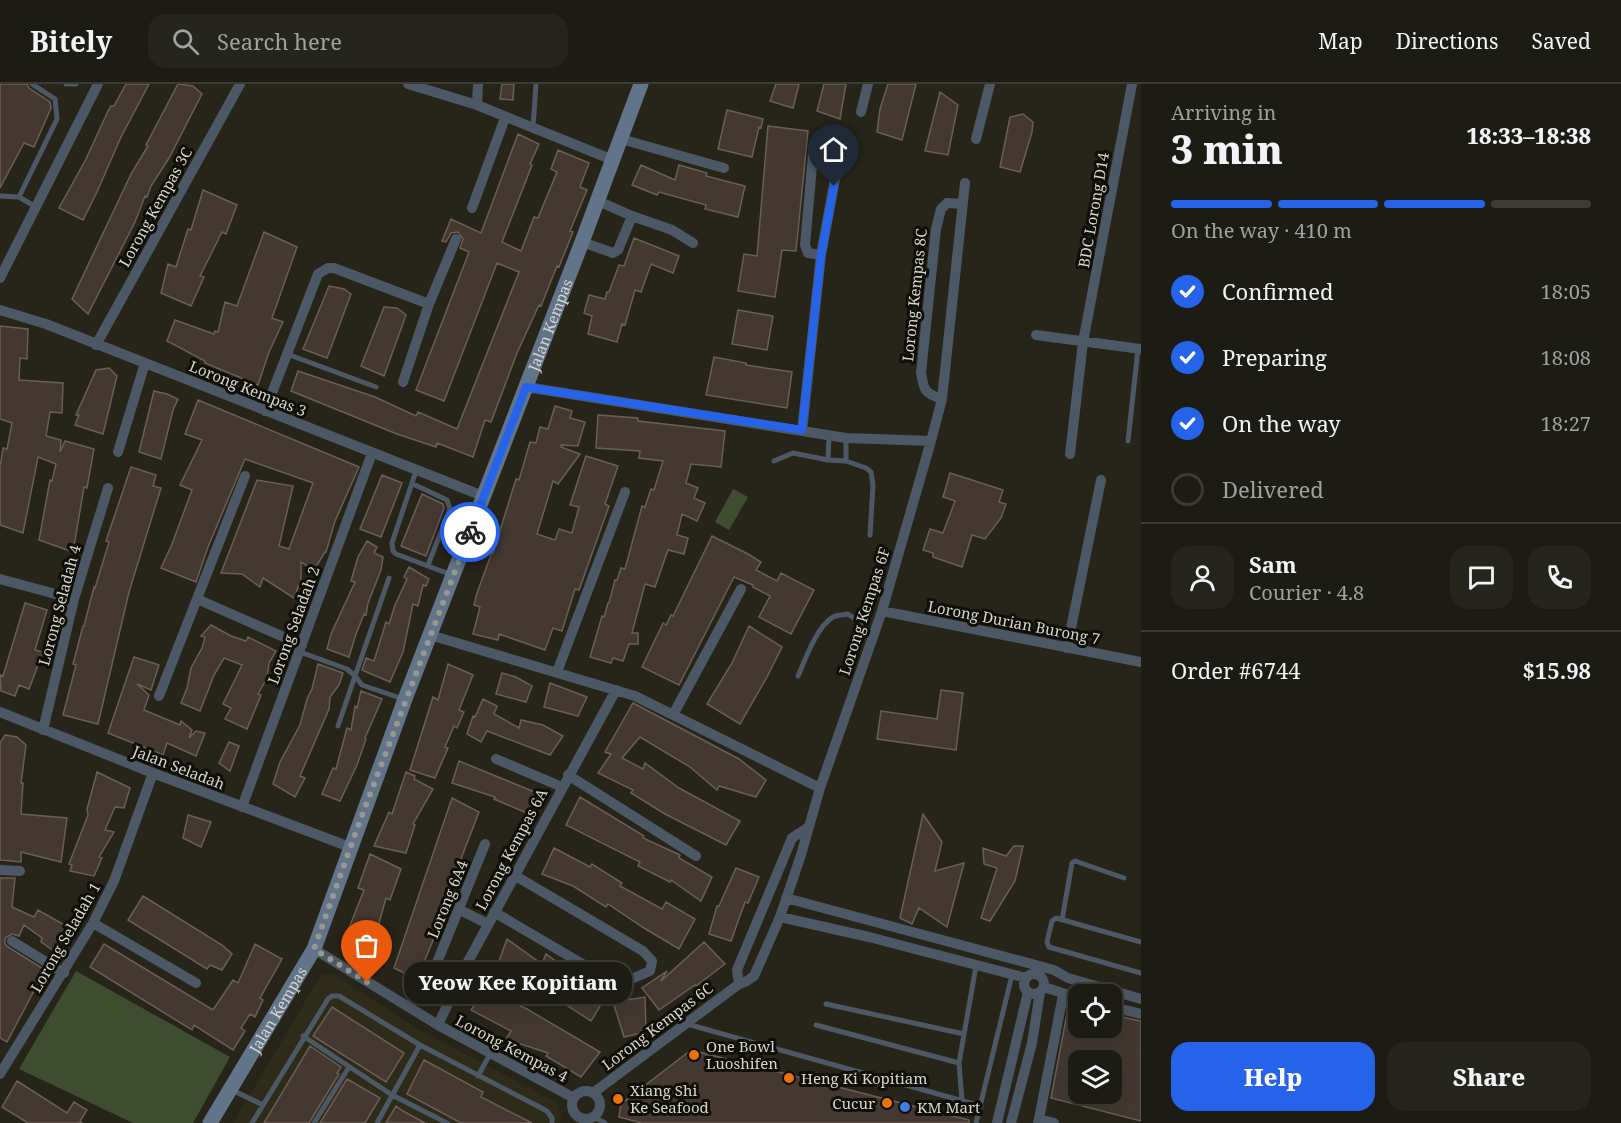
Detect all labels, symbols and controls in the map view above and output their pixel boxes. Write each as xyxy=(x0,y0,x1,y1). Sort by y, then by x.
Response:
search box xyxy=(148,14,568,68)
text: Bitely xyxy=(30,22,112,60)
icon: search xyxy=(169,25,202,58)
text: Search here xyxy=(217,26,342,56)
text: Map xyxy=(1318,27,1363,55)
text: Directions xyxy=(1396,27,1498,55)
text: Saved xyxy=(1531,27,1591,55)
text: Arriving in xyxy=(1171,99,1276,126)
text: 18:33–18:38 xyxy=(1467,120,1591,150)
text: 3 min xyxy=(1171,122,1283,175)
pin xyxy=(808,124,859,186)
icon: home xyxy=(817,133,850,166)
street label: Lorong Kempas 3C xyxy=(114,144,196,270)
street label: BDC Lorong D14 xyxy=(1073,150,1113,269)
text: On the way · 410 m xyxy=(1171,217,1352,244)
street label: Lorong Kempas 8C xyxy=(897,227,931,363)
icon: check xyxy=(1171,275,1204,308)
street label: Jalan Kempas xyxy=(523,276,577,375)
text: Confirmed xyxy=(1222,276,1333,306)
text: 18:05 xyxy=(1541,278,1591,305)
icon: check xyxy=(1171,341,1204,374)
text: Preparing xyxy=(1222,342,1327,372)
text: 18:08 xyxy=(1541,344,1591,371)
street label: Lorong Kempas 3 xyxy=(187,355,309,421)
icon: check xyxy=(1171,407,1204,440)
text: On the way xyxy=(1222,408,1341,438)
text: 18:27 xyxy=(1541,410,1591,437)
text: Delivered xyxy=(1222,474,1324,504)
courier xyxy=(440,502,500,562)
icon: bike xyxy=(454,516,487,549)
street label: Lorong Seladah 4 xyxy=(33,542,85,668)
street label: Lorong Kempas 6F xyxy=(834,544,894,677)
button: person xyxy=(1171,546,1234,609)
button: chat xyxy=(1450,546,1513,609)
button: phone xyxy=(1528,546,1591,609)
text: Sam xyxy=(1249,549,1297,579)
street label: Lorong Seladah 2 xyxy=(262,563,324,687)
text: Courier · 4.8 xyxy=(1249,579,1364,606)
street label: Lorong Durian Burong 7 xyxy=(926,596,1102,648)
text: Order #6744 xyxy=(1171,655,1301,685)
text: $15.98 xyxy=(1522,655,1591,685)
street label: Jalan Seladah xyxy=(129,740,228,794)
street label: Lorong Kempas 6A xyxy=(470,784,552,913)
street label: Lorong 6A4 xyxy=(422,856,472,941)
street label: Lorong Seladah 1 xyxy=(25,878,105,996)
pin xyxy=(341,920,392,982)
icon: bag xyxy=(350,929,383,962)
callout: Yeow Kee Kopitiam xyxy=(403,961,631,1003)
street label: Jalan Kempas xyxy=(244,963,311,1057)
text: Yeow Kee Kopitiam xyxy=(418,969,618,996)
street label: Lorong Kempas 6C xyxy=(598,978,716,1074)
map controls xyxy=(1068,984,1122,1104)
button: locate xyxy=(1068,984,1122,1038)
street label: Lorong Kempas 4 xyxy=(452,1010,572,1086)
place label: One Bowl Luoshifen xyxy=(706,1036,778,1073)
button: Help xyxy=(1171,1042,1375,1111)
button: Share xyxy=(1387,1042,1591,1111)
marker: One Bowl Luoshifen xyxy=(687,1048,701,1062)
button: layers xyxy=(1068,1050,1122,1104)
place label: Heng Ki Kopitiam xyxy=(801,1068,927,1088)
marker: Heng Ki Kopitiam xyxy=(782,1071,796,1085)
place label: Xiang Shi Ke Seafood xyxy=(630,1080,709,1117)
marker: Xiang Shi Ke Seafood xyxy=(611,1092,625,1106)
place label: Cucur xyxy=(832,1093,875,1113)
marker: Cucur xyxy=(880,1096,894,1110)
place label: KM Mart xyxy=(917,1097,980,1117)
marker: KM Mart xyxy=(898,1100,912,1114)

